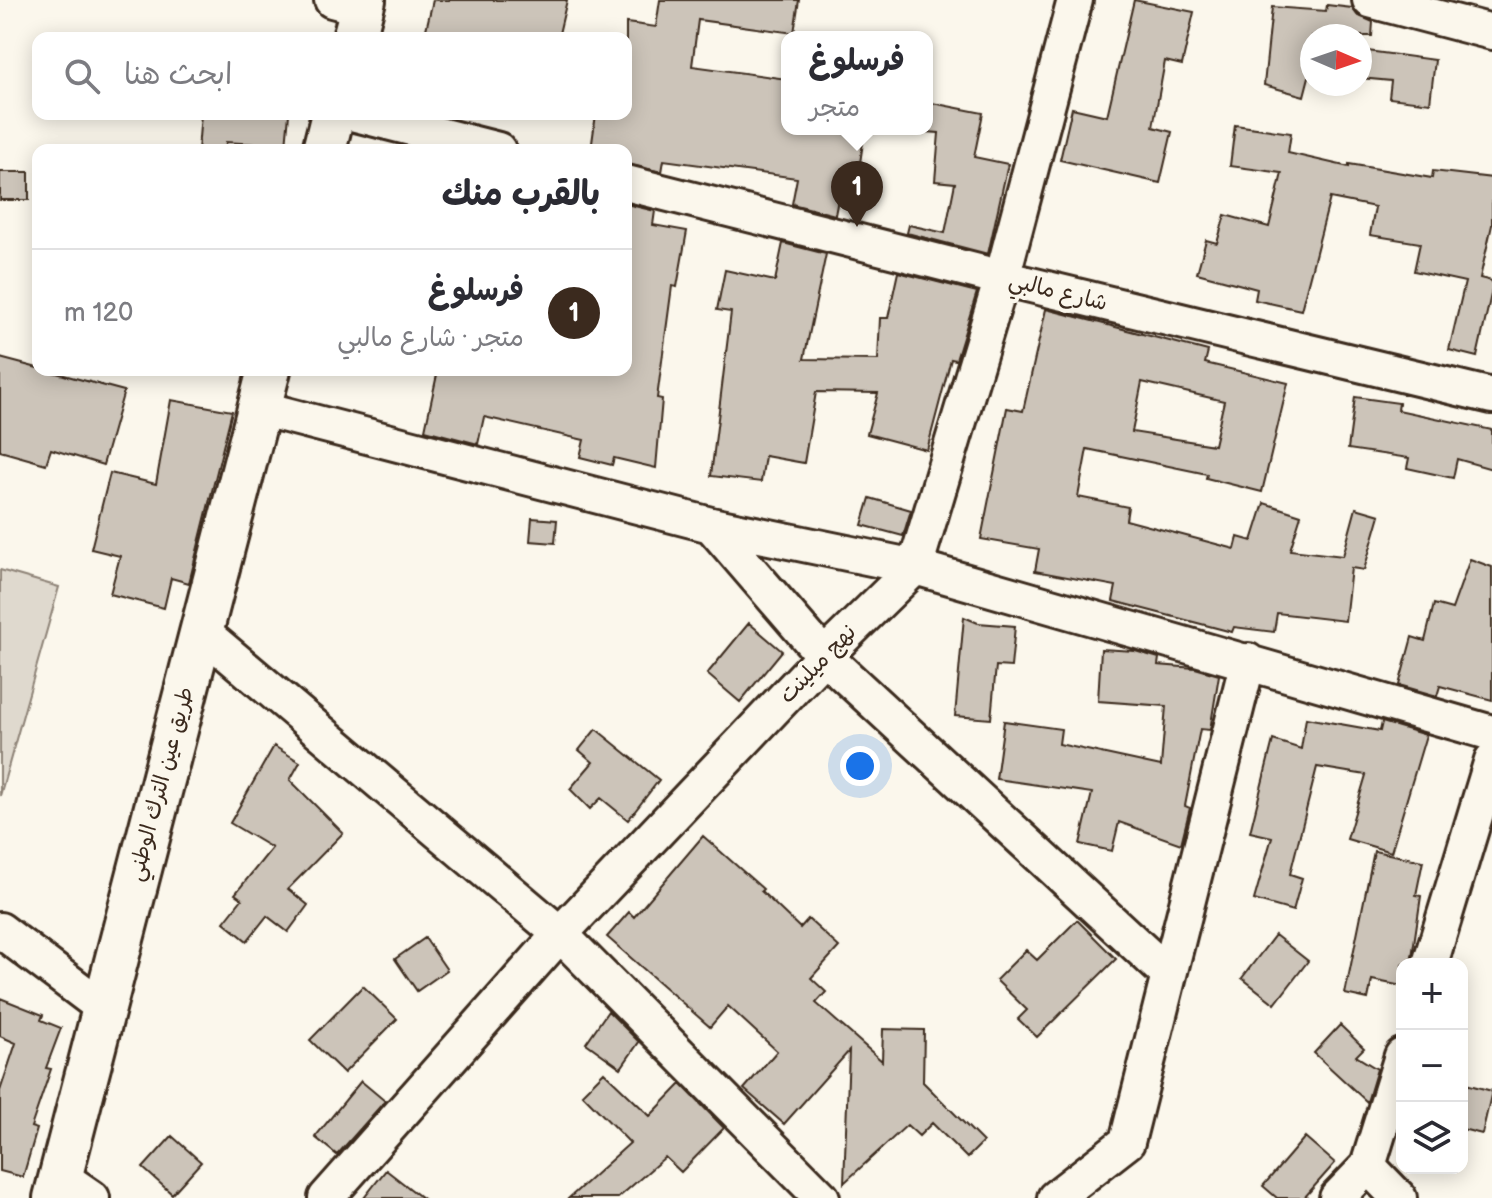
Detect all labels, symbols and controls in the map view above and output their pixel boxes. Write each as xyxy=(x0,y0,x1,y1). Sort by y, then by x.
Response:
north arrow xyxy=(1300,24,1372,96)
popup xyxy=(781,31,933,135)
search box xyxy=(32,32,632,120)
text: فرسلوغ xyxy=(809,43,905,79)
icon: search xyxy=(60,54,104,98)
text: ابحث هنا xyxy=(124,57,232,93)
text: متجر xyxy=(809,93,860,124)
pin: 1 xyxy=(831,161,883,227)
text: بالقرب منك xyxy=(442,174,600,215)
street label: شارع مالبي xyxy=(1005,267,1110,322)
text: فرسلوغ xyxy=(429,273,524,309)
text: 120 m xyxy=(64,298,133,329)
text: 1 xyxy=(569,298,579,329)
text: متجر · شارع مالبي xyxy=(337,323,524,354)
street label: نهج ميلينت xyxy=(774,619,863,710)
street label: طريق عين الترك الوطني xyxy=(122,684,205,885)
your location xyxy=(840,746,880,786)
map controls xyxy=(1396,958,1468,1174)
button: + xyxy=(1396,958,1468,1030)
button: − xyxy=(1396,1030,1468,1102)
button: layers xyxy=(1396,1102,1468,1174)

